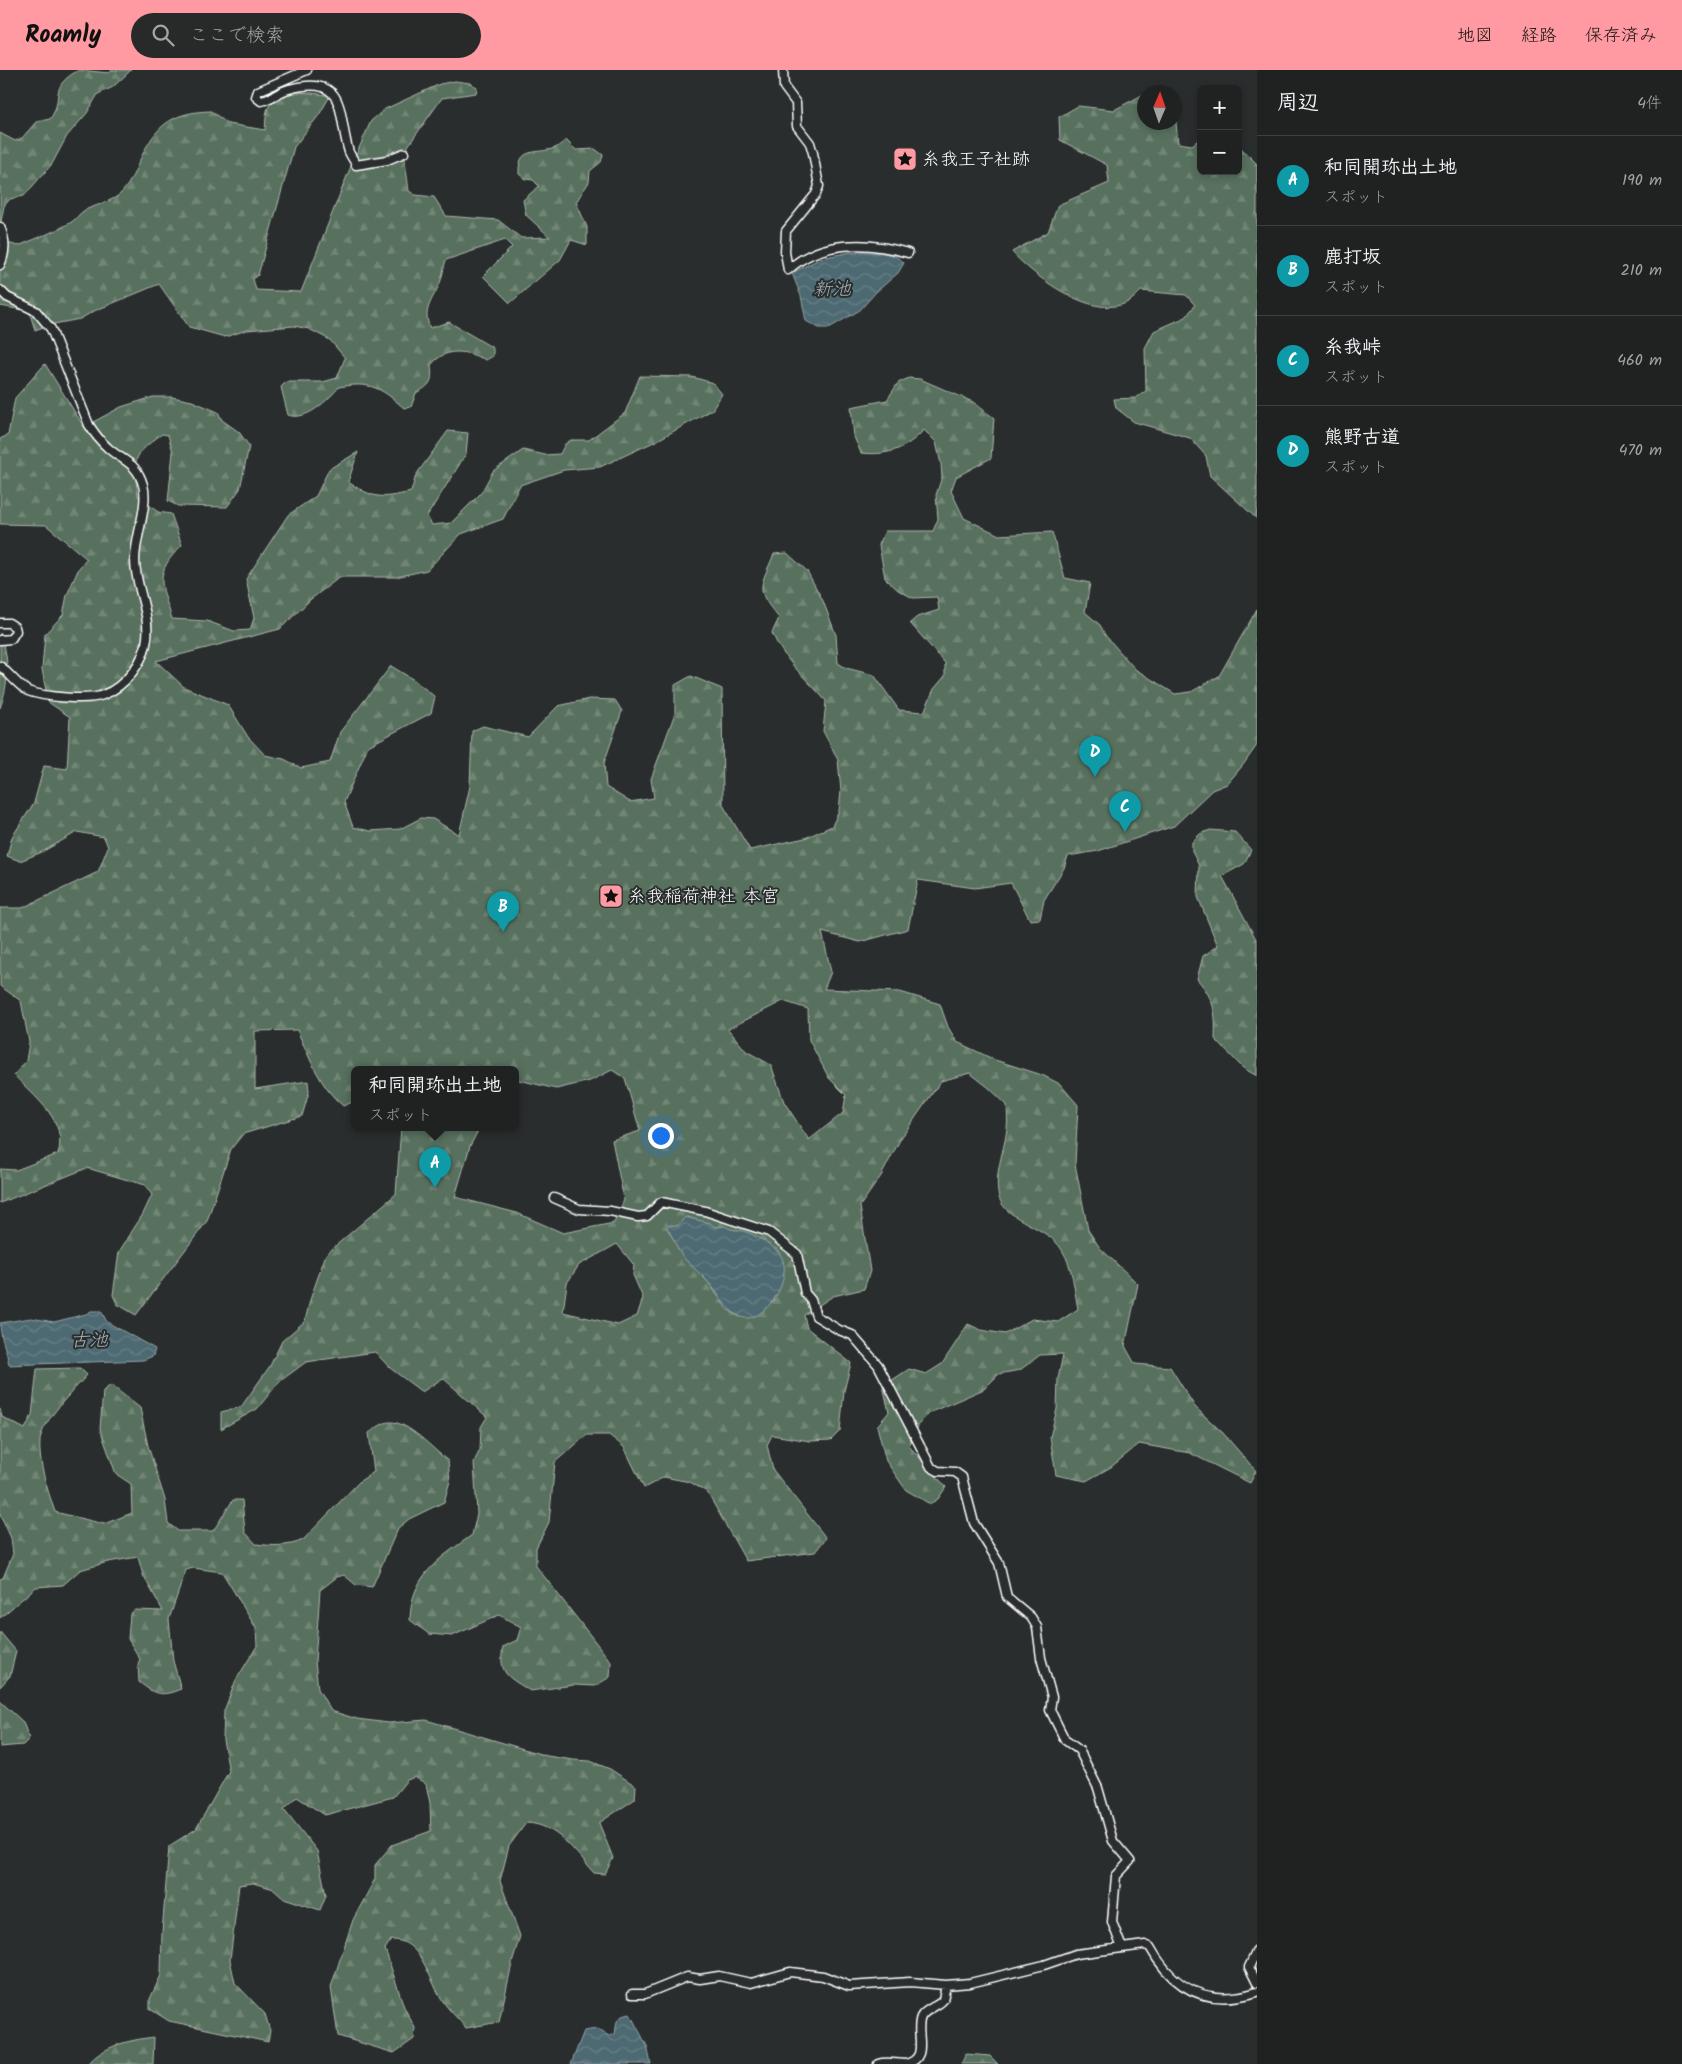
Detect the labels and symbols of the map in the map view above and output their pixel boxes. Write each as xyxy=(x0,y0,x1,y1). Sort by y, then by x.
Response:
north arrow xyxy=(1137,85,1182,130)
place icon: 糸我王子社跡 xyxy=(892,146,918,172)
place label: 糸我王子社跡 xyxy=(922,146,1030,175)
water label: 新池 xyxy=(813,275,852,305)
pin: D xyxy=(1079,736,1111,777)
pin: C xyxy=(1109,791,1141,832)
place icon: 糸我稲荷神社 本宮 xyxy=(598,883,624,909)
place label: 糸我稲荷神社 本宮 xyxy=(628,883,779,912)
pin: B xyxy=(487,891,519,932)
your location xyxy=(648,1123,674,1149)
pin: A xyxy=(419,1147,451,1188)
water label: 古池 xyxy=(70,1326,109,1356)

